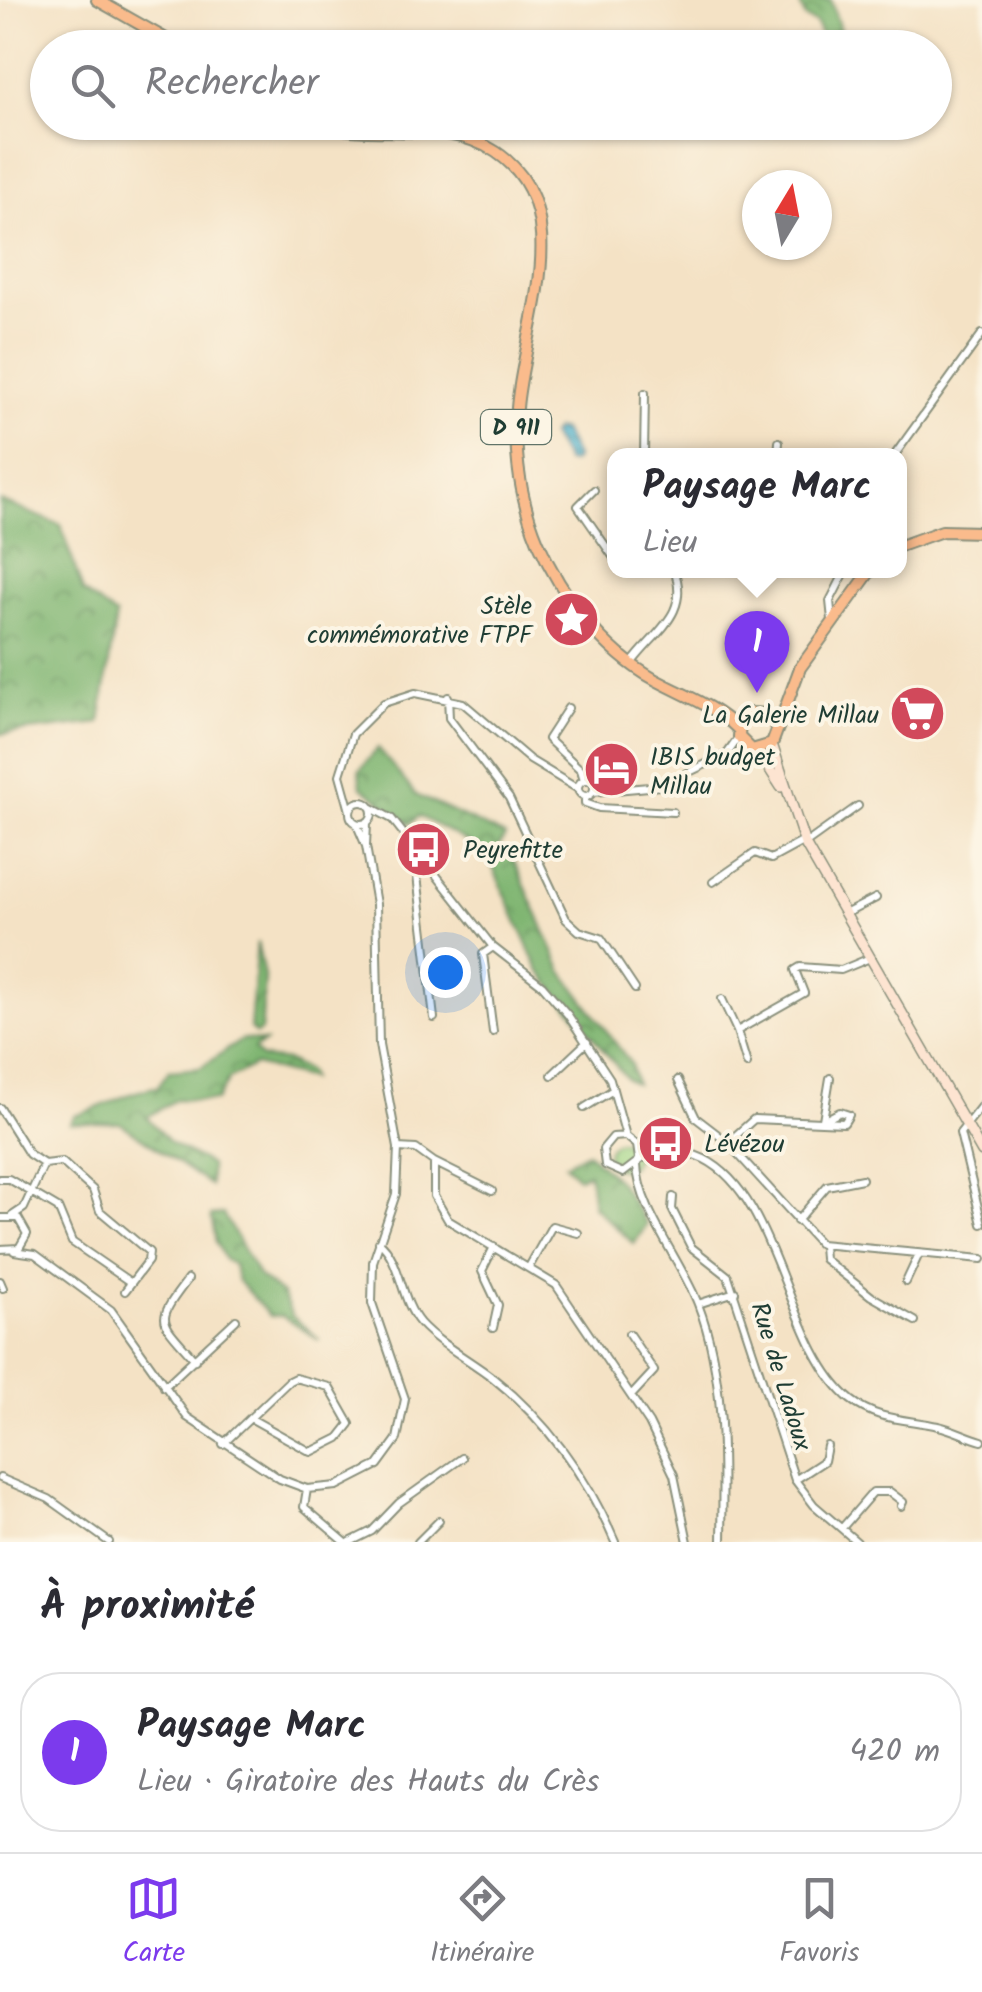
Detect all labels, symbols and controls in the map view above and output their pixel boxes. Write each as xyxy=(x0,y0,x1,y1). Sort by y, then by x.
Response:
search box xyxy=(30,30,952,140)
text: Rechercher xyxy=(145,55,318,115)
icon: search xyxy=(65,58,120,113)
north arrow xyxy=(742,170,832,260)
road number: D 911 xyxy=(481,410,551,444)
popup xyxy=(607,448,907,578)
text: Paysage Marc xyxy=(642,458,872,518)
text: Lieu xyxy=(642,518,697,569)
place label: Stèle commémorative FTPF xyxy=(307,587,534,656)
place icon: Stèle commémorative FTPF xyxy=(541,589,601,649)
pin: 1 xyxy=(724,610,790,693)
supermarket icon: La Galerie Millau xyxy=(888,684,948,744)
place label: La Galerie Millau xyxy=(702,696,879,736)
place label: IBIS budget Millau xyxy=(650,738,775,807)
hotel icon: IBIS budget Millau xyxy=(581,740,641,800)
bus stop icon: Peyrefitte xyxy=(394,819,454,879)
place label: Peyrefitte xyxy=(463,831,563,871)
your location xyxy=(420,947,471,998)
bus stop icon: Lévézou xyxy=(635,1113,695,1173)
place label: Lévézou xyxy=(704,1125,784,1165)
street label: Rue de Ladoux xyxy=(739,1297,822,1457)
text: À proximité xyxy=(40,1574,254,1641)
text: Paysage Marc xyxy=(137,1697,366,1757)
text: 1 xyxy=(70,1727,79,1778)
text: 420 m xyxy=(849,1727,940,1778)
text: Lieu · Giratoire des Hauts du Crès xyxy=(137,1757,599,1808)
tab: Carte xyxy=(122,1871,185,1976)
tab: Itinéraire xyxy=(430,1871,534,1976)
tab: Favoris xyxy=(779,1871,859,1976)

